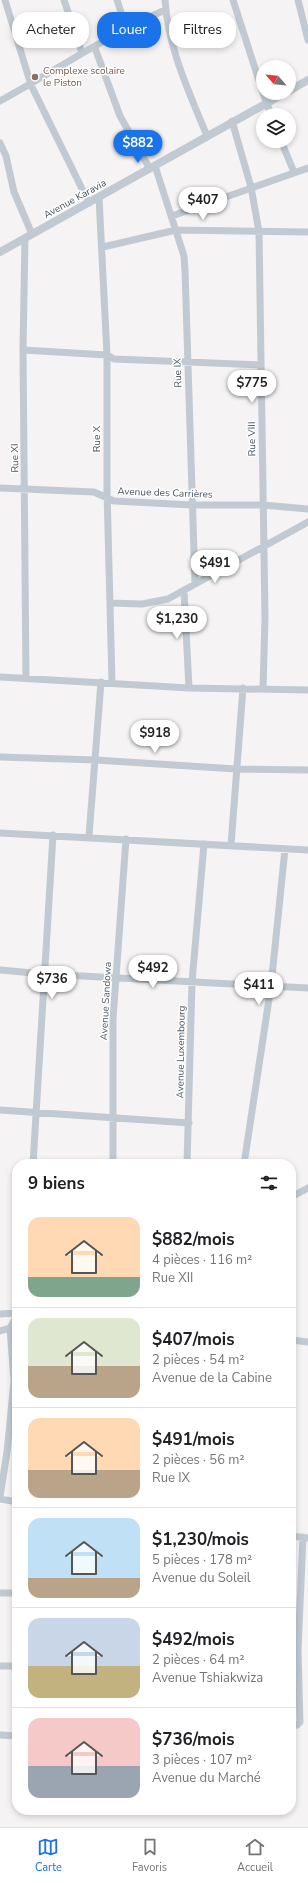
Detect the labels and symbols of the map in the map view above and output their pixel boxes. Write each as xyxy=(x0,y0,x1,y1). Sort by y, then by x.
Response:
north arrow xyxy=(256,60,296,100)
place label: Complexe scolaire le Piston xyxy=(43,64,125,90)
marker: Complexe scolaire le Piston xyxy=(30,72,40,82)
pin: $882 xyxy=(114,130,162,164)
street label: Avenue Karavia xyxy=(41,176,109,222)
pin: $407 xyxy=(179,187,227,221)
street label: Rue IX xyxy=(170,358,186,388)
pin: $775 xyxy=(228,370,276,404)
street label: Rue VIII xyxy=(245,421,259,457)
street label: Rue X xyxy=(90,425,104,452)
street label: Rue XI xyxy=(8,443,22,473)
street label: Avenue des Carrières xyxy=(117,484,213,502)
pin: $491 xyxy=(191,550,239,584)
pin: $1,230 xyxy=(144,606,210,640)
pin: $918 xyxy=(131,720,179,754)
pin: $492 xyxy=(129,955,177,989)
street label: Avenue Sandowa xyxy=(97,961,115,1041)
pin: $736 xyxy=(28,966,76,1000)
pin: $411 xyxy=(235,972,283,1006)
street label: Avenue Luxembourg xyxy=(173,1005,189,1099)

